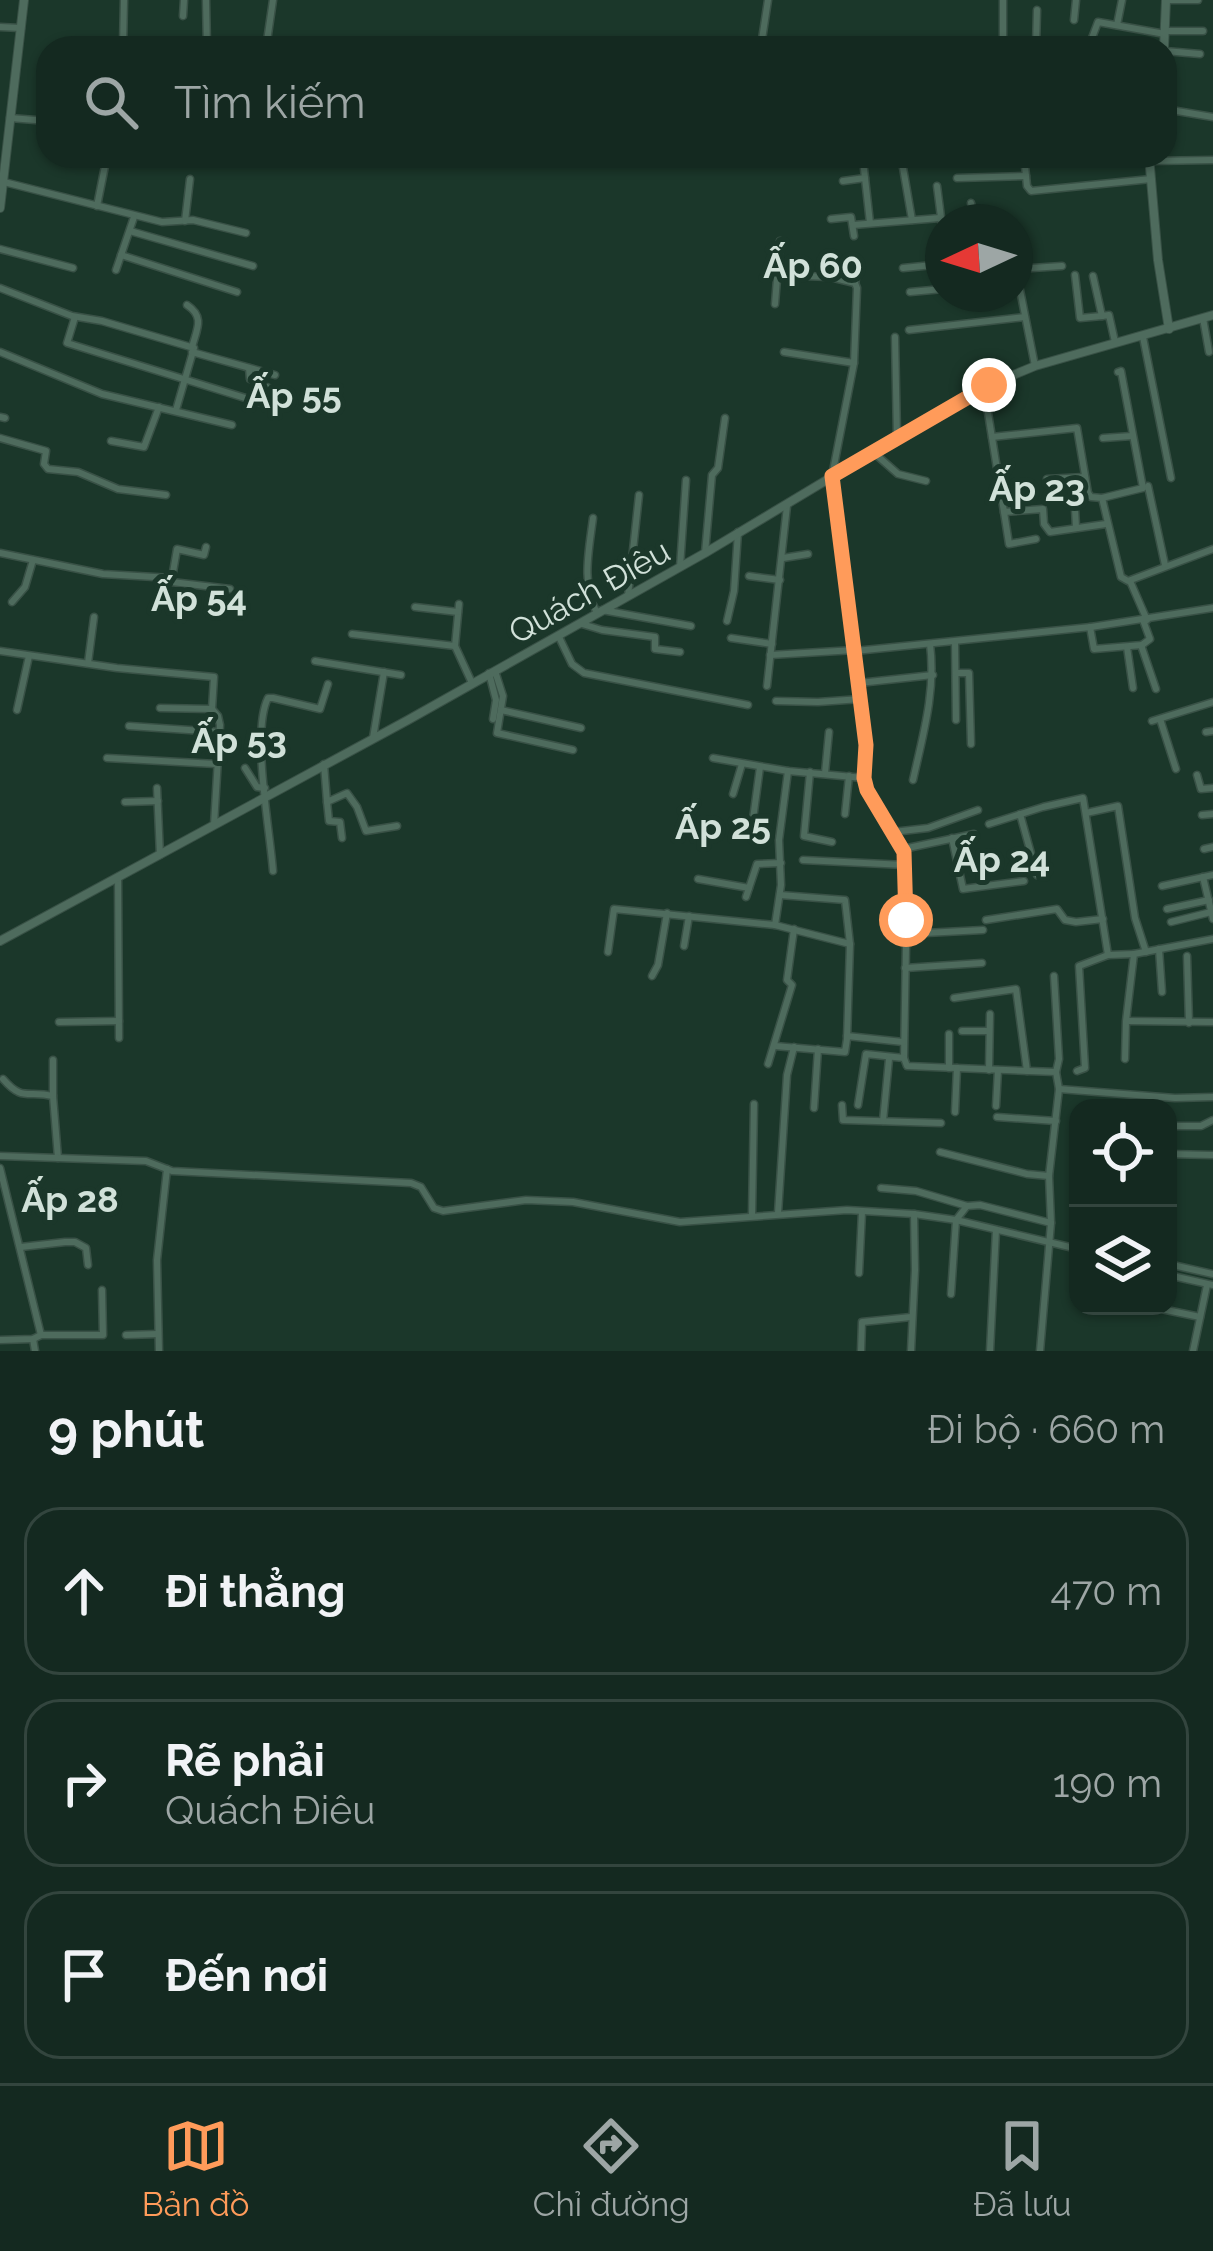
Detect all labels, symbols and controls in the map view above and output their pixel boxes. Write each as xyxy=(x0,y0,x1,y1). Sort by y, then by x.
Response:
search box xyxy=(36,36,1177,168)
icon: search xyxy=(78,69,144,135)
text: Tìm kiếm xyxy=(174,76,366,129)
north arrow xyxy=(925,204,1033,312)
district label: Ấp 60 xyxy=(763,241,863,286)
route end xyxy=(962,358,1016,412)
district label: Ấp 55 xyxy=(246,371,342,416)
district label: Ấp 23 xyxy=(989,464,1085,509)
street label: Quách Điêu xyxy=(502,531,677,652)
district label: Ấp 54 xyxy=(151,574,247,619)
district label: Ấp 53 xyxy=(191,716,287,761)
district label: Ấp 25 xyxy=(675,802,771,847)
district label: Ấp 24 xyxy=(954,835,1050,880)
route start xyxy=(879,893,933,947)
map controls xyxy=(1069,1099,1177,1315)
button: locate xyxy=(1069,1099,1177,1207)
district label: Ấp 28 xyxy=(21,1175,119,1220)
button: layers xyxy=(1069,1207,1177,1315)
text: 9 phút xyxy=(48,1399,204,1459)
text: Đi bộ · 660 m xyxy=(927,1406,1165,1452)
icon: ahead xyxy=(51,1558,117,1624)
text: Đi thẳng xyxy=(165,1565,346,1618)
text: 470 m xyxy=(1051,1568,1162,1614)
text: Rẽ phải xyxy=(165,1734,325,1787)
icon: right xyxy=(51,1750,117,1816)
text: 190 m xyxy=(1053,1760,1162,1806)
text: Quách Điêu xyxy=(165,1787,375,1833)
icon: arrive xyxy=(51,1942,117,2008)
text: Đến nơi xyxy=(165,1949,328,2002)
tab: Bản đồ xyxy=(142,2113,249,2224)
tab: Chỉ đường xyxy=(533,2113,690,2224)
tab: Đã lưu xyxy=(973,2113,1071,2224)

